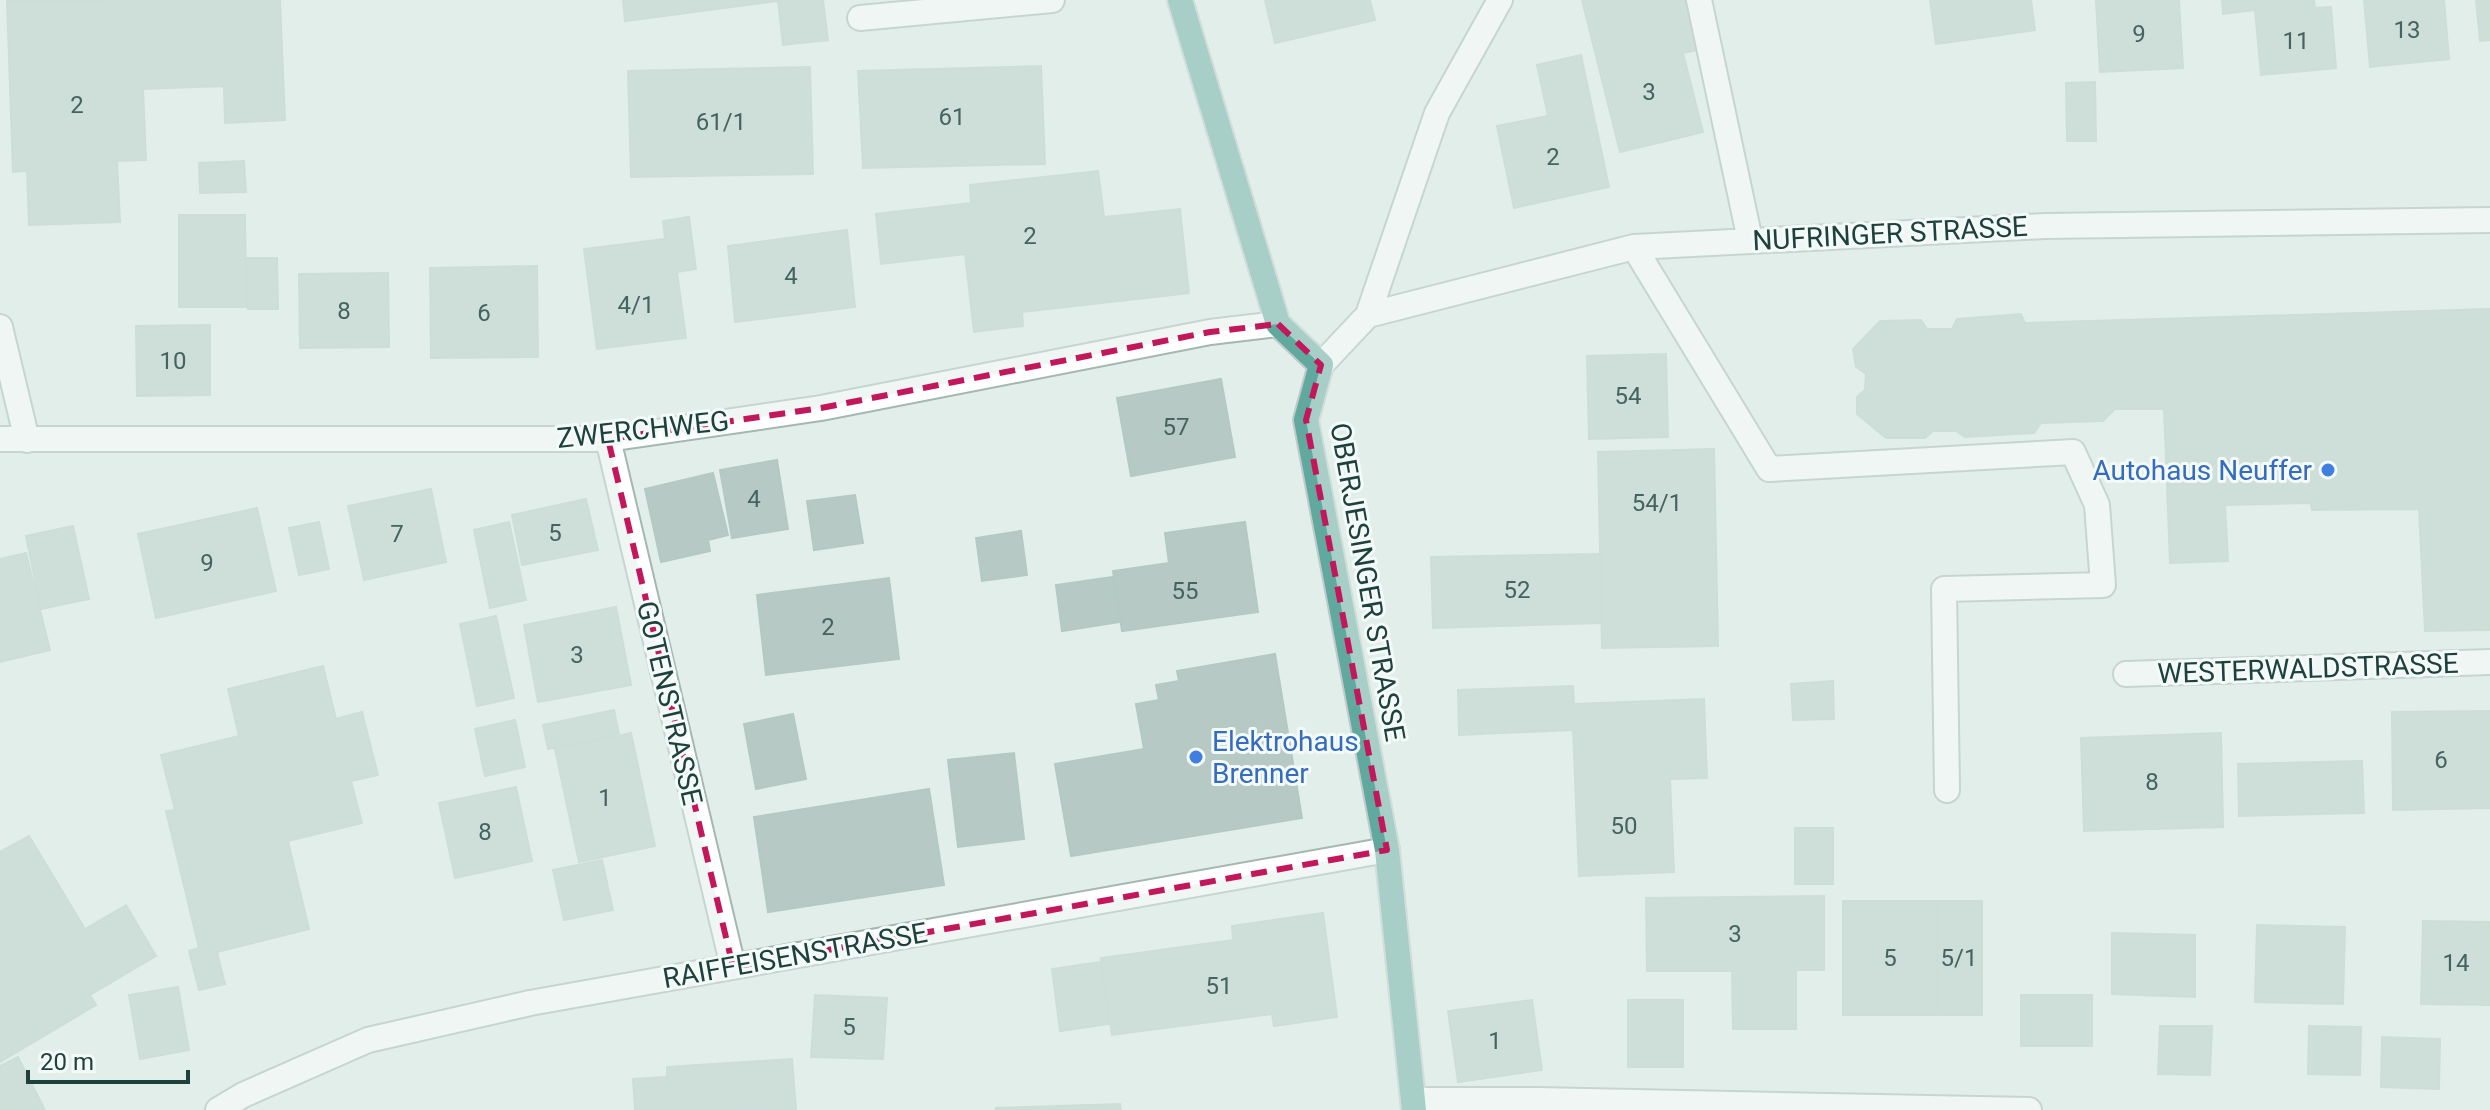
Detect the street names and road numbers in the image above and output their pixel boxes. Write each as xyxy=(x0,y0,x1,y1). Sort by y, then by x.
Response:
street label: NUFRINGER STRASSE xyxy=(1752,210,2029,257)
street label: ZWERCHWEG xyxy=(555,404,731,455)
street label: OBERJESINGER STRASSE xyxy=(1323,420,1412,744)
street label: GOTENSTRASSE xyxy=(630,598,709,808)
street label: WESTERWALDSTRASSE xyxy=(2157,647,2459,690)
street label: RAIFFEISENSTRASSE xyxy=(660,916,930,995)

